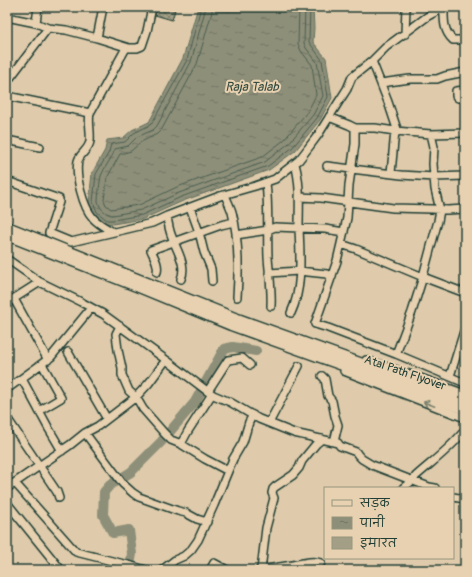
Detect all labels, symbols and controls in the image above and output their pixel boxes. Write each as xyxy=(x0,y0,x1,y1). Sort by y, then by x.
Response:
water label: Raja Talab xyxy=(225,79,279,95)
street label: Atal Path Flyover xyxy=(362,352,448,394)
one-way arrow xyxy=(423,399,435,407)
legend xyxy=(324,487,454,559)
text: सड़क xyxy=(359,496,391,511)
text: पानी xyxy=(359,514,385,531)
text: इमारत xyxy=(360,536,398,551)

